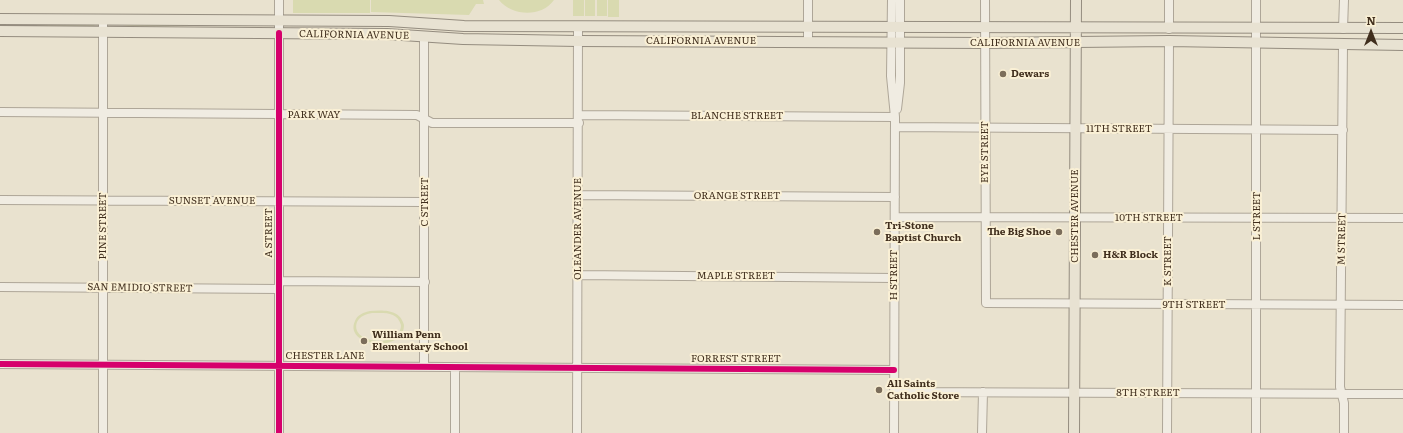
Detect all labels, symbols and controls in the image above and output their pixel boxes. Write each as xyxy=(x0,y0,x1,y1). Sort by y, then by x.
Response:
north arrow xyxy=(1351,12,1391,52)
text: N xyxy=(1366,12,1376,28)
street label: CALIFORNIA AVENUE xyxy=(299,28,409,42)
street label: CALIFORNIA AVENUE xyxy=(646,35,756,47)
street label: CALIFORNIA AVENUE xyxy=(970,37,1080,49)
place label: Dewars xyxy=(1011,68,1049,80)
marker: Dewars xyxy=(998,69,1008,79)
street label: PARK WAY xyxy=(288,109,340,121)
street label: BLANCHE STREET xyxy=(691,110,783,122)
street label: EYE STREET xyxy=(979,121,991,183)
street label: 11TH STREET xyxy=(1086,123,1152,135)
street label: CHESTER AVENUE xyxy=(1069,169,1081,263)
street label: C STREET xyxy=(419,177,431,227)
street label: OLEANDER AVENUE xyxy=(572,178,584,280)
street label: ORANGE STREET xyxy=(694,190,780,202)
street label: PINE STREET xyxy=(97,192,109,260)
street label: L STREET xyxy=(1251,192,1263,240)
street label: SUNSET AVENUE xyxy=(169,195,255,207)
street label: A STREET xyxy=(263,208,275,258)
street label: 10TH STREET xyxy=(1115,212,1183,224)
street label: M STREET xyxy=(1336,213,1348,265)
place label: Tri-Stone Baptist Church xyxy=(885,220,961,244)
place label: The Big Shoe xyxy=(987,226,1051,238)
marker: Tri-Stone Baptist Church xyxy=(872,227,882,237)
marker: The Big Shoe xyxy=(1054,227,1064,237)
street label: K STREET xyxy=(1162,236,1174,286)
place label: H&R Block xyxy=(1103,249,1158,261)
street label: H STREET xyxy=(888,250,900,300)
marker: H&R Block xyxy=(1090,250,1100,260)
street label: MAPLE STREET xyxy=(697,270,775,282)
street label: SAN EMIDIO STREET xyxy=(87,281,193,295)
street label: 9TH STREET xyxy=(1162,299,1226,311)
place label: William Penn Elementary School xyxy=(372,329,468,352)
marker: William Penn Elementary School xyxy=(359,336,369,346)
street label: CHESTER LANE xyxy=(286,350,364,362)
street label: FORREST STREET xyxy=(691,353,781,365)
place label: All Saints Catholic Store xyxy=(887,378,959,402)
marker: All Saints Catholic Store xyxy=(874,385,884,395)
street label: 8TH STREET xyxy=(1116,387,1180,399)

